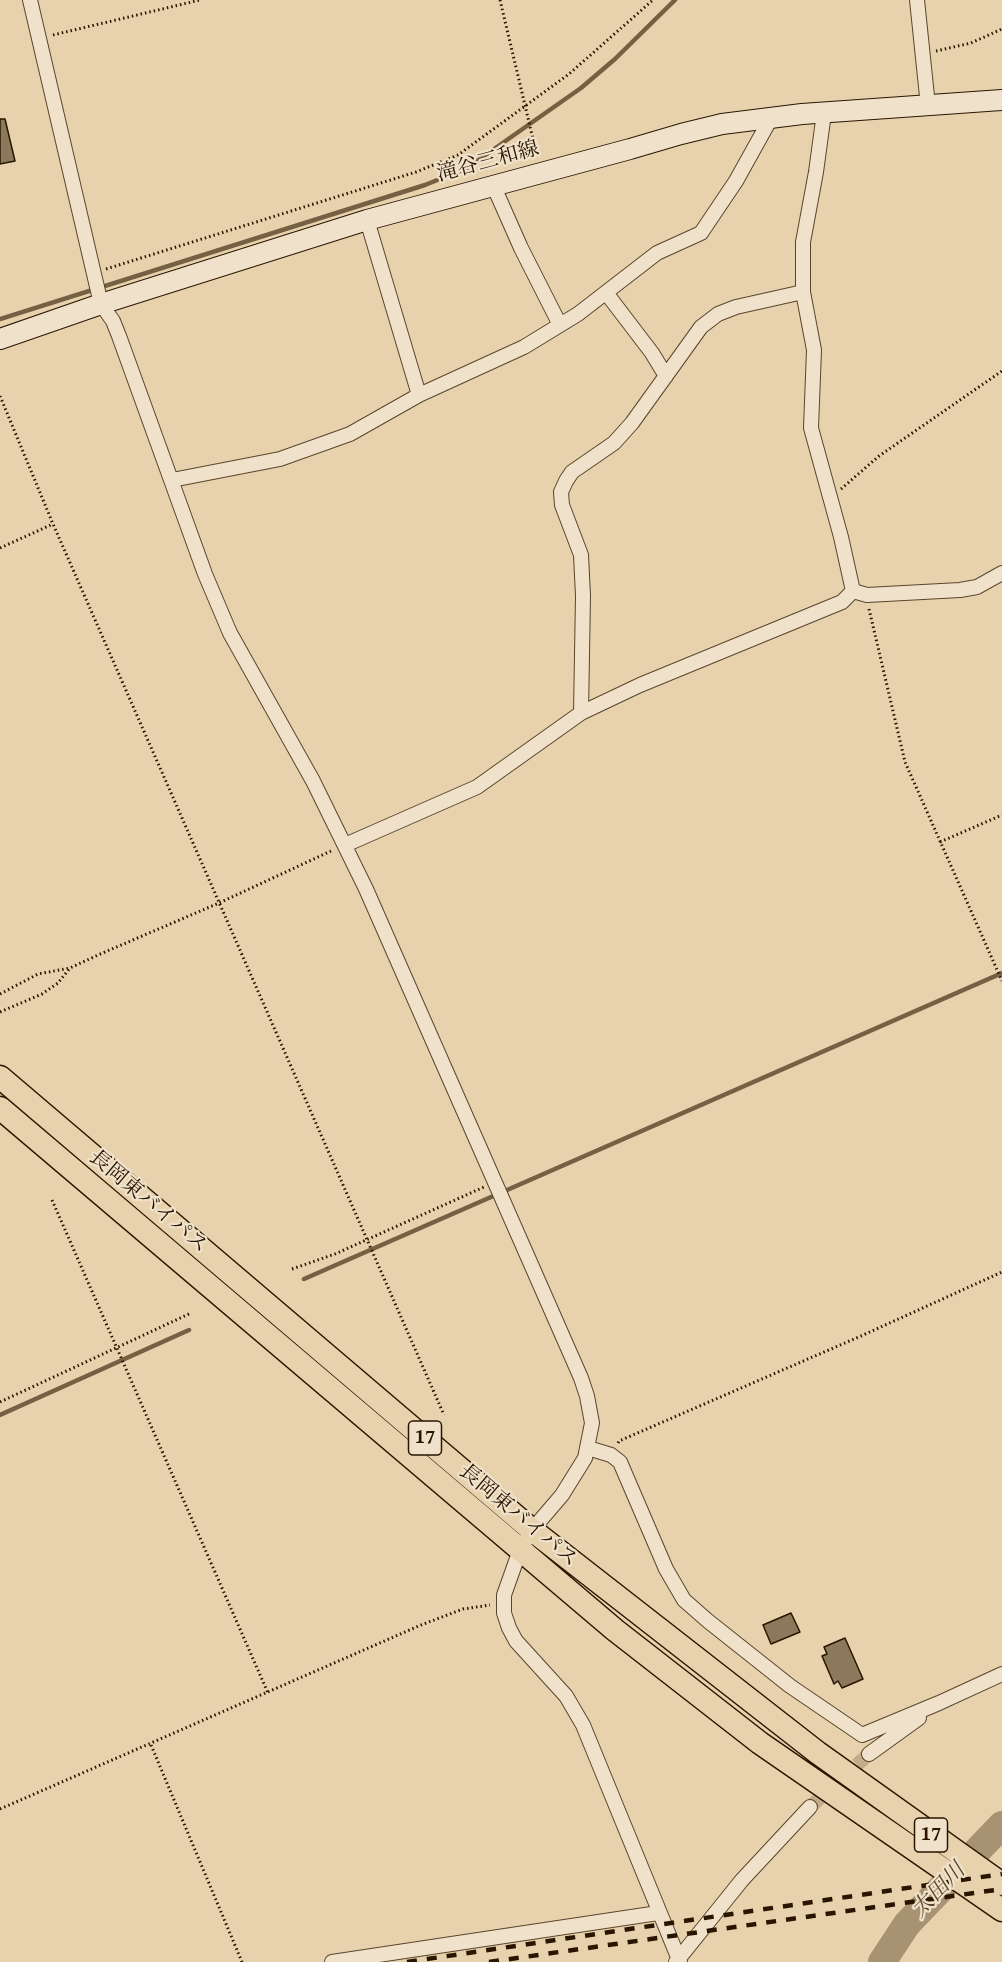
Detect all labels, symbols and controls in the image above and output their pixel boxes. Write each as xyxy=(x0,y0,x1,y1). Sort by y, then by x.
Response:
street label: 滝谷三和線 xyxy=(434,136,542,188)
street label: 長岡東バイパス xyxy=(84,1145,212,1259)
road number: 17 xyxy=(408,1421,442,1455)
street label: 長岡東バイパス xyxy=(454,1459,582,1573)
road number: 17 xyxy=(914,1818,948,1852)
water label: 太田川 xyxy=(907,1858,971,1924)

